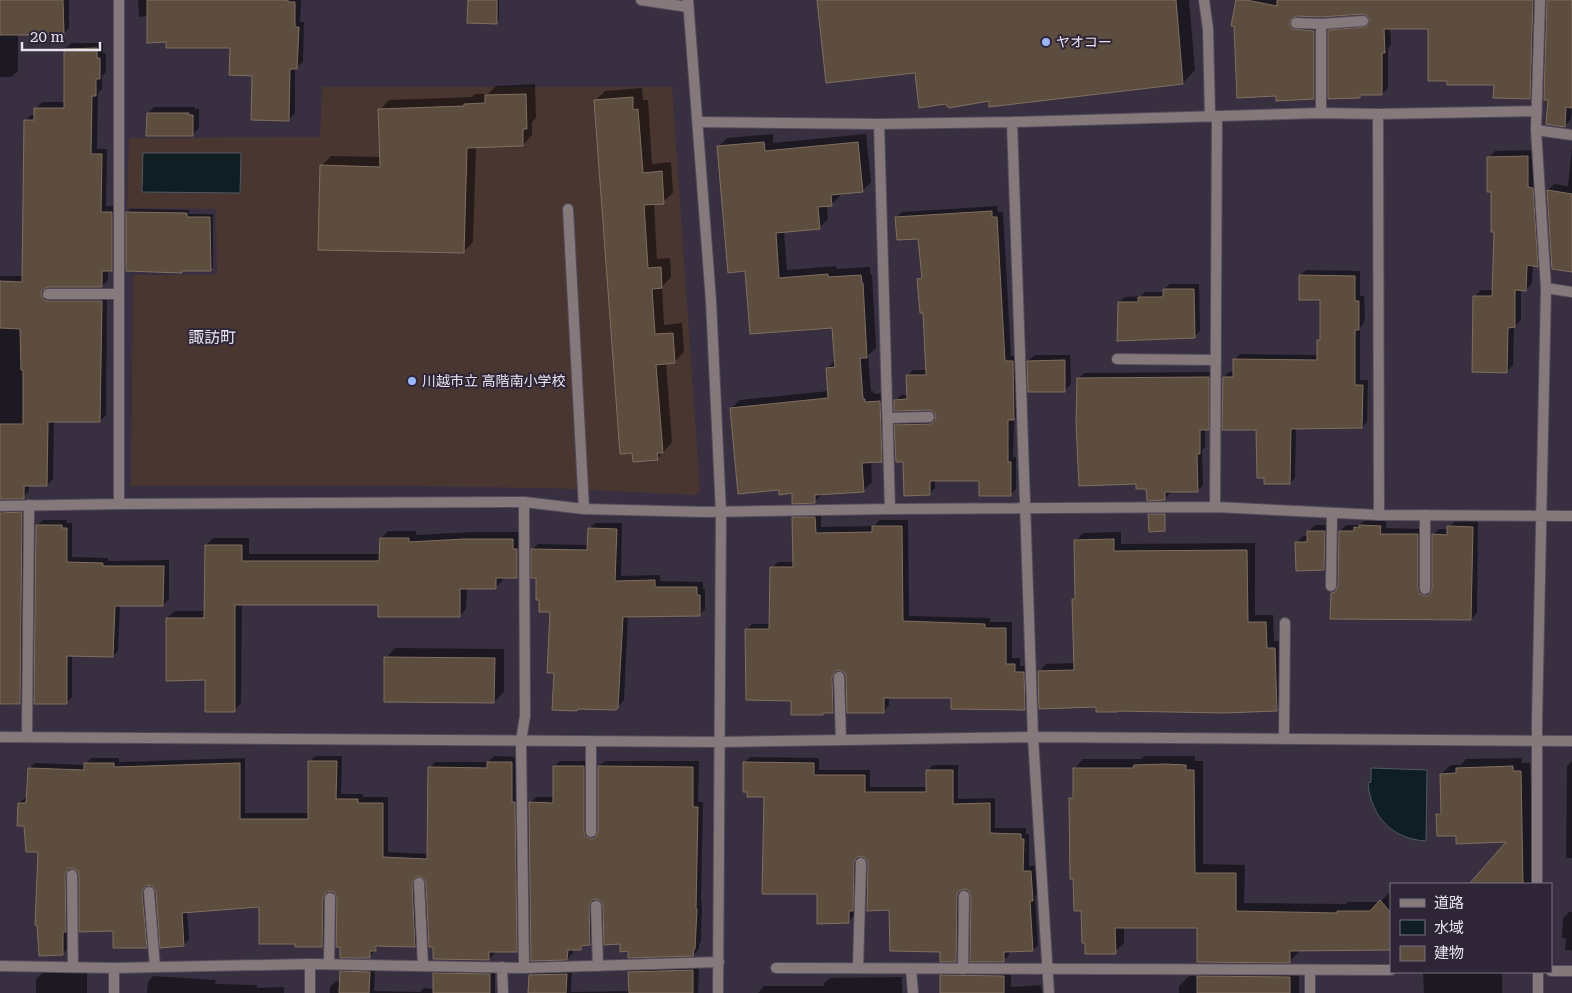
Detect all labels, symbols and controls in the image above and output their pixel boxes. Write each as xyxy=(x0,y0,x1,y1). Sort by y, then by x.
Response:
scale bar xyxy=(22,20,100,52)
text: 20 m xyxy=(30,28,65,46)
place label: ヤオコー xyxy=(1056,34,1112,50)
marker: ヤオコー xyxy=(1040,36,1052,48)
district label: 諏訪町 xyxy=(188,328,236,347)
place label: 川越市立 高階南小学校 xyxy=(422,373,566,389)
marker: 川越市立 高階南小学校 xyxy=(406,375,418,387)
legend xyxy=(1390,883,1552,973)
text: 道路 xyxy=(1434,894,1464,912)
text: 水域 xyxy=(1434,919,1464,937)
text: 建物 xyxy=(1434,944,1464,962)

